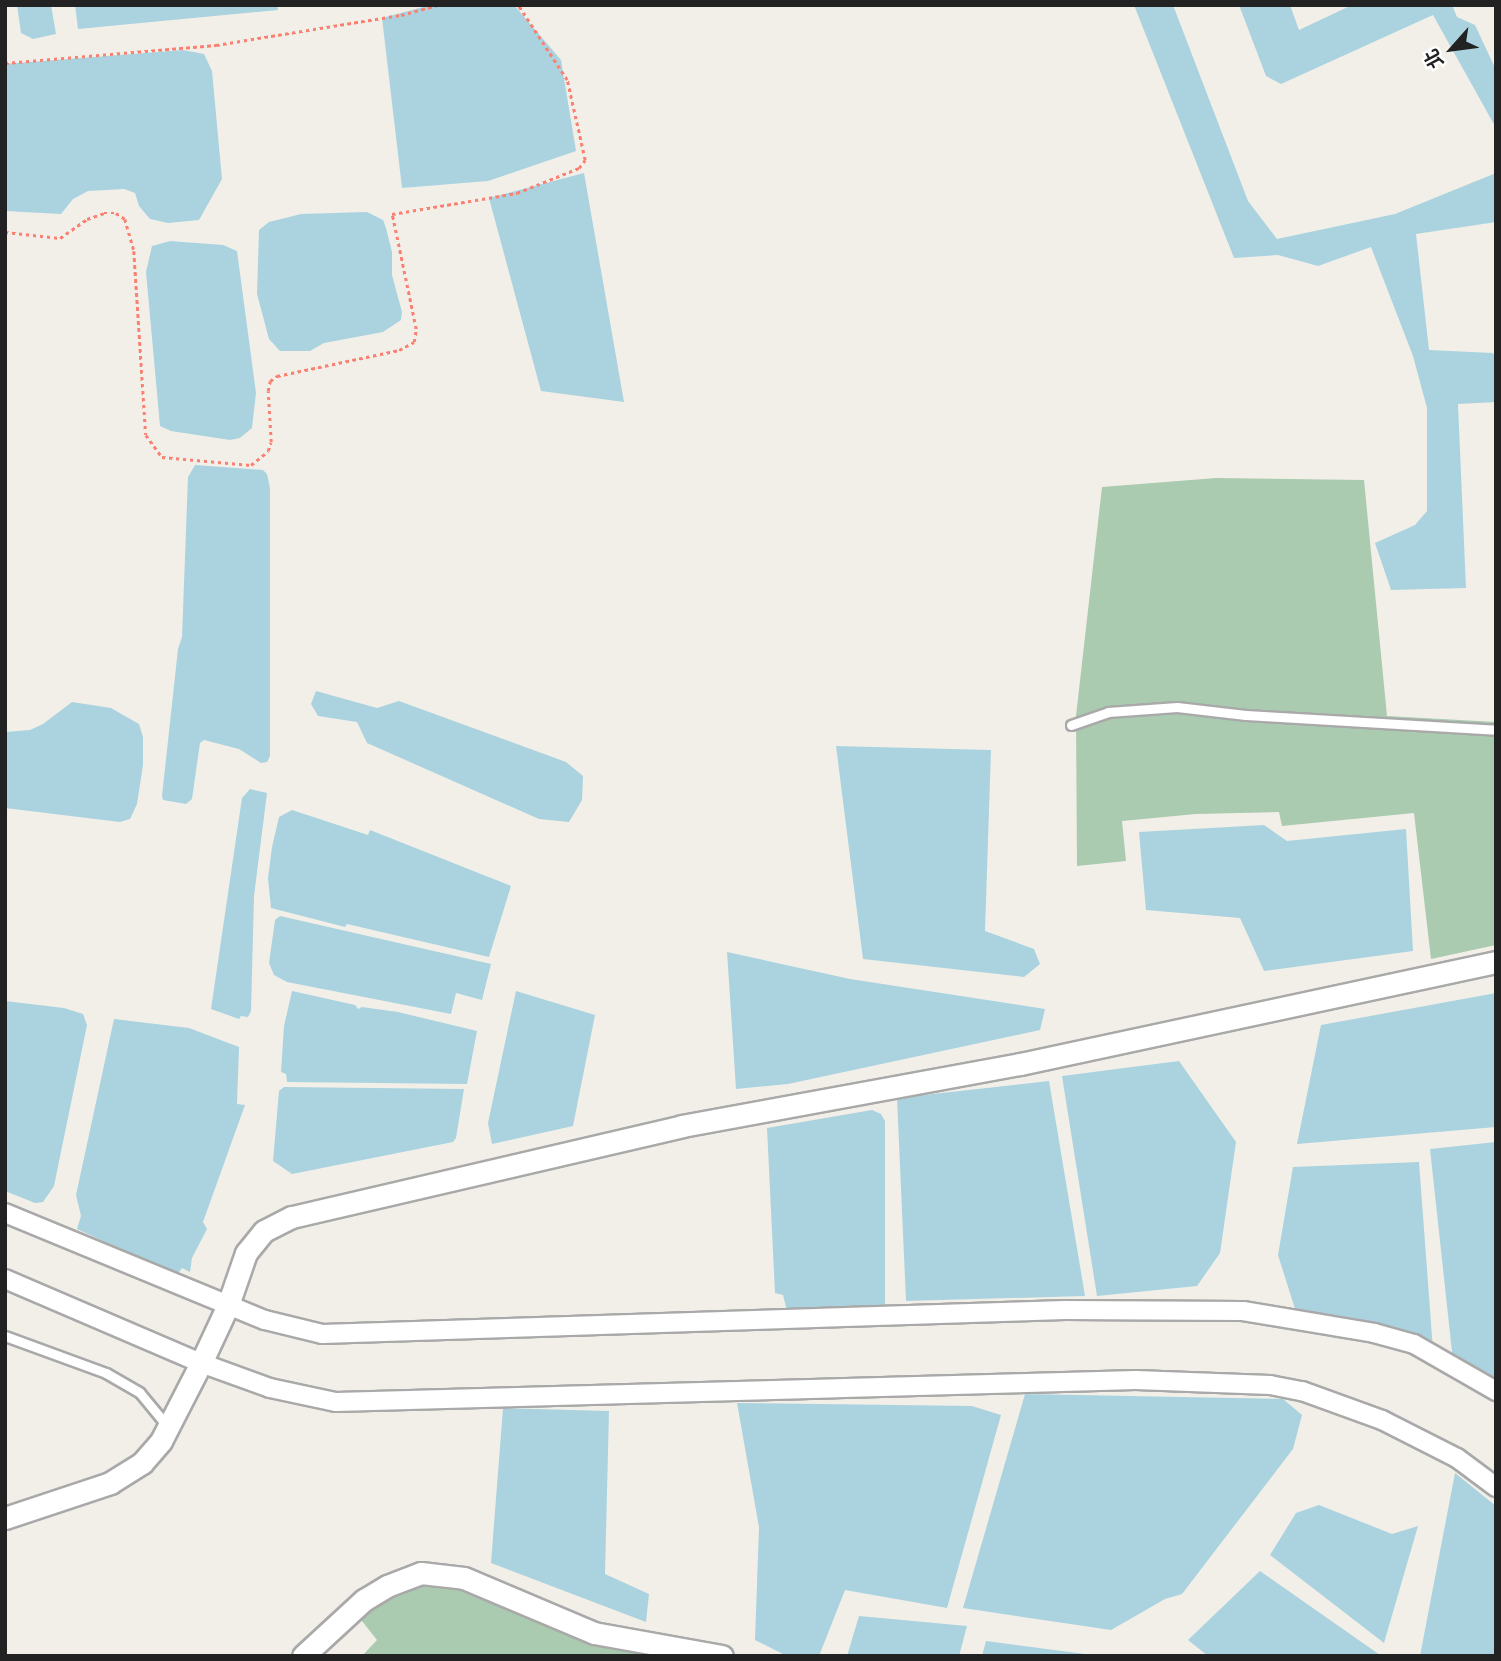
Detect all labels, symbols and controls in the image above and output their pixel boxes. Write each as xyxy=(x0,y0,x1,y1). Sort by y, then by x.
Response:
north arrow xyxy=(1417,14,1487,84)
text: 北 xyxy=(1418,45,1449,73)

